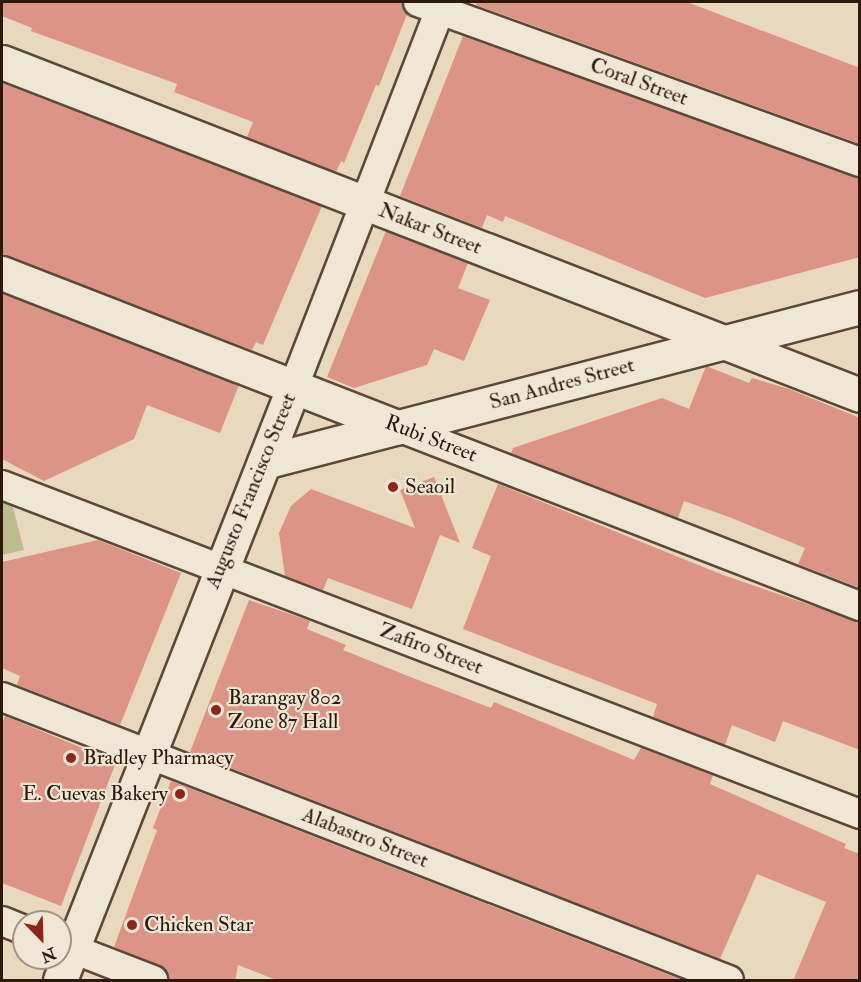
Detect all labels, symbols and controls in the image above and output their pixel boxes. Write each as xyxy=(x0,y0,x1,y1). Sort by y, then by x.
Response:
street label: Coral Street xyxy=(587,53,691,111)
street label: Nakar Street xyxy=(375,198,485,260)
street label: San Andres Street xyxy=(487,353,637,415)
street label: Augusto Francisco Street xyxy=(200,390,302,592)
street label: Rubi Street xyxy=(381,410,481,468)
place label: Seaoil xyxy=(405,474,455,500)
marker: Seaoil xyxy=(386,480,400,494)
street label: Zafiro Street xyxy=(376,618,486,680)
place label: Barangay 802 Zone 87 Hall xyxy=(228,685,341,735)
marker: Barangay 802 Zone 87 Hall xyxy=(209,703,223,717)
place label: Bradley Pharmacy xyxy=(83,745,234,771)
marker: Bradley Pharmacy xyxy=(64,751,78,765)
place label: E. Cuevas Bakery xyxy=(22,781,168,807)
marker: E. Cuevas Bakery xyxy=(173,787,187,801)
street label: Alabastro Street xyxy=(298,802,432,874)
north arrow xyxy=(12,910,72,970)
place label: Chicken Star xyxy=(144,912,253,938)
marker: Chicken Star xyxy=(125,918,139,932)
text: N xyxy=(38,943,59,967)

